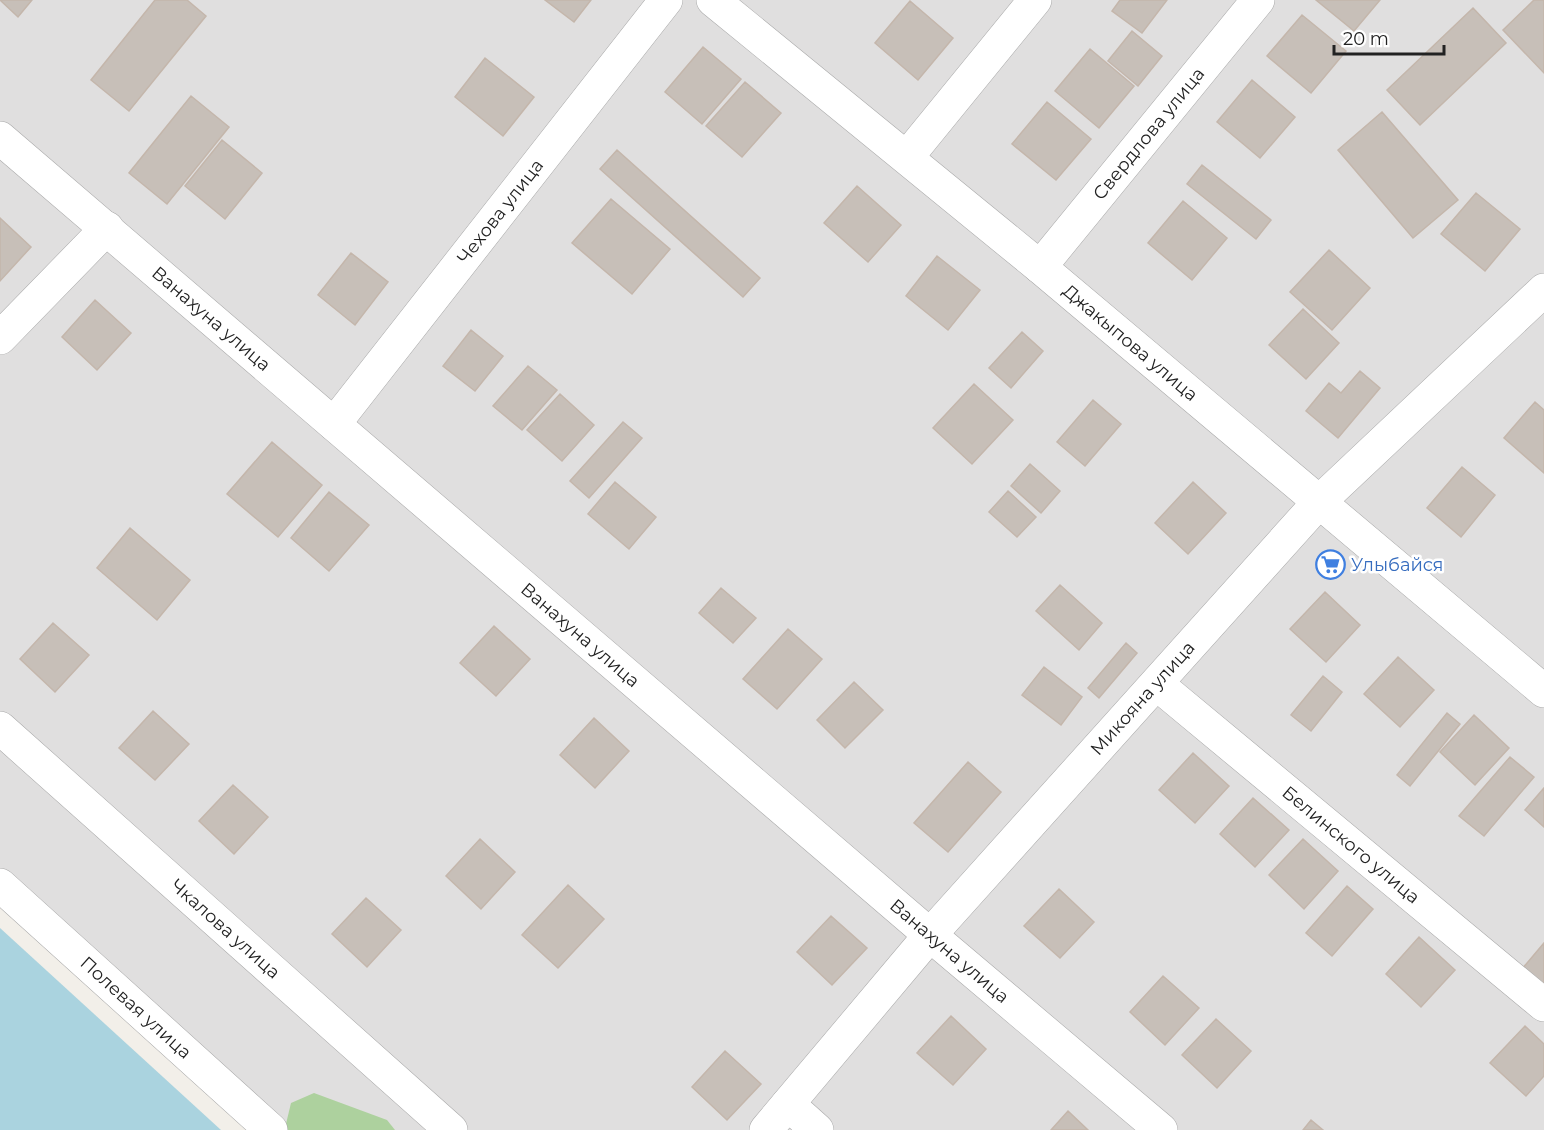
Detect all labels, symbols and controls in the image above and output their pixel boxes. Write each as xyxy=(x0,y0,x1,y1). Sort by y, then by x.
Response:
scale bar xyxy=(1334,18,1444,56)
text: 20 m xyxy=(1343,28,1389,50)
street label: Свердлова улица xyxy=(1088,63,1209,204)
street label: Чехова улица xyxy=(453,155,548,268)
street label: Ванахуна улица xyxy=(147,262,275,376)
street label: Джакыпова улица xyxy=(1058,280,1202,406)
supermarket icon: Улыбайся xyxy=(1314,549,1346,581)
place label: Улыбайся xyxy=(1351,554,1444,576)
street label: Ванахуна улица xyxy=(516,578,644,692)
street label: Микояна улица xyxy=(1086,637,1199,760)
street label: Белинского улица xyxy=(1278,781,1424,908)
street label: Чкалова улица xyxy=(166,875,285,983)
street label: Ванахуна улица xyxy=(885,894,1013,1008)
street label: Полевая улица xyxy=(76,952,196,1064)

